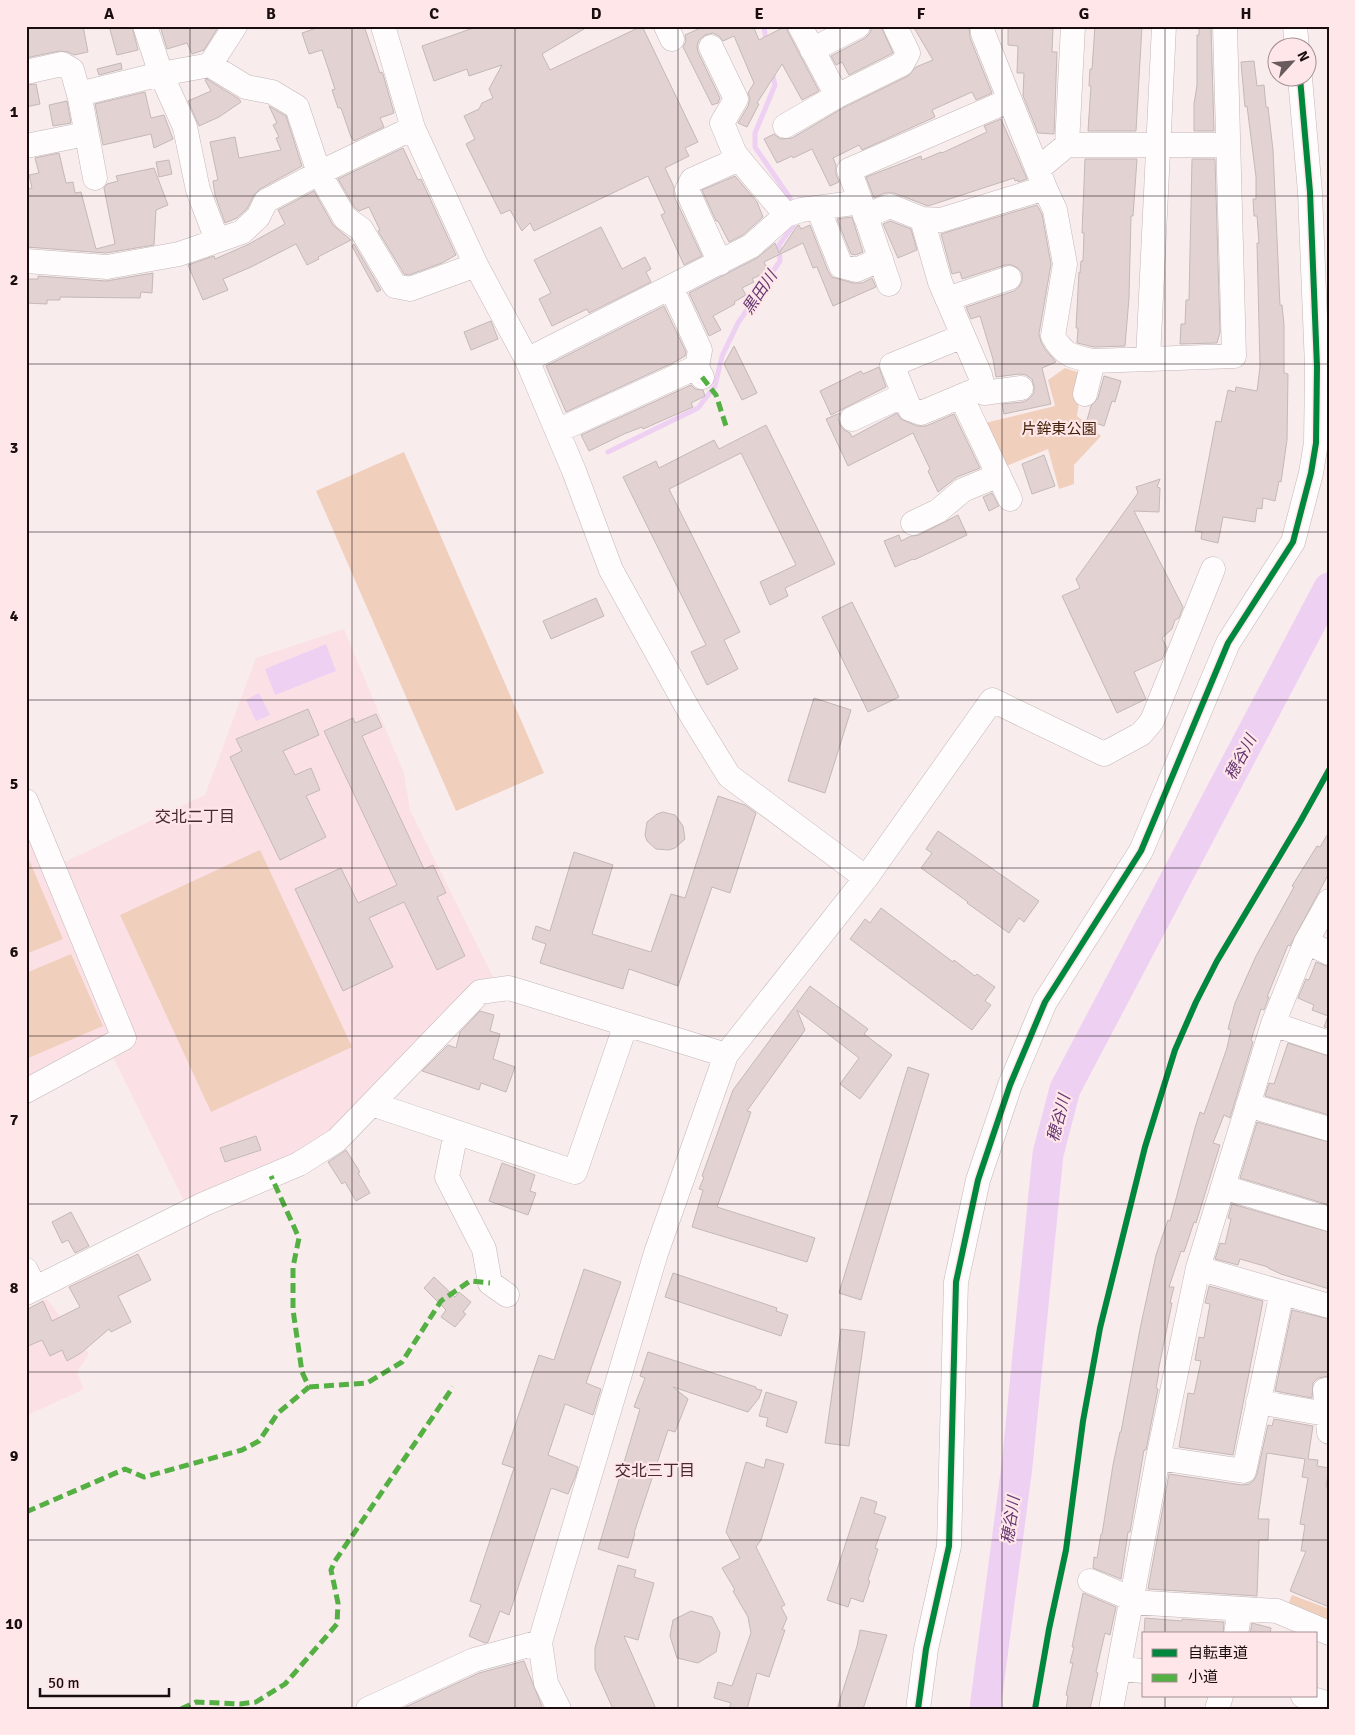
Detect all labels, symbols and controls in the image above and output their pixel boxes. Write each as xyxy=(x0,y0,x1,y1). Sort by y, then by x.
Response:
text: A xyxy=(104,4,115,24)
text: B xyxy=(266,4,276,24)
text: C xyxy=(429,4,439,24)
text: D xyxy=(591,4,602,24)
text: E xyxy=(754,4,764,24)
text: F xyxy=(917,4,926,24)
text: G xyxy=(1079,4,1089,24)
text: H xyxy=(1241,4,1251,24)
north arrow xyxy=(1268,38,1318,88)
text: N xyxy=(1293,48,1313,65)
text: 1 xyxy=(10,102,19,122)
water label: 黒田川 xyxy=(738,265,783,318)
text: 2 xyxy=(10,270,18,290)
park label: 片鉾東公園 xyxy=(1021,420,1097,438)
text: 3 xyxy=(10,438,18,458)
text: 4 xyxy=(10,606,19,626)
water label: 穂谷川 xyxy=(1221,730,1262,783)
text: 5 xyxy=(10,774,18,794)
district label: 交北二丁目 xyxy=(155,807,235,827)
text: 6 xyxy=(10,942,19,962)
water label: 穂谷川 xyxy=(1043,1091,1075,1144)
text: 7 xyxy=(10,1110,19,1130)
text: 8 xyxy=(10,1278,19,1298)
text: 9 xyxy=(10,1446,19,1466)
district label: 交北三丁目 xyxy=(615,1461,695,1481)
water label: 穂谷川 xyxy=(998,1493,1025,1545)
text: 10 xyxy=(5,1614,23,1634)
legend xyxy=(1142,1632,1318,1698)
text: 自転車道 xyxy=(1188,1644,1248,1662)
scale bar xyxy=(40,1665,169,1697)
text: 小道 xyxy=(1188,1668,1218,1686)
text: 50 m xyxy=(48,1674,79,1692)

